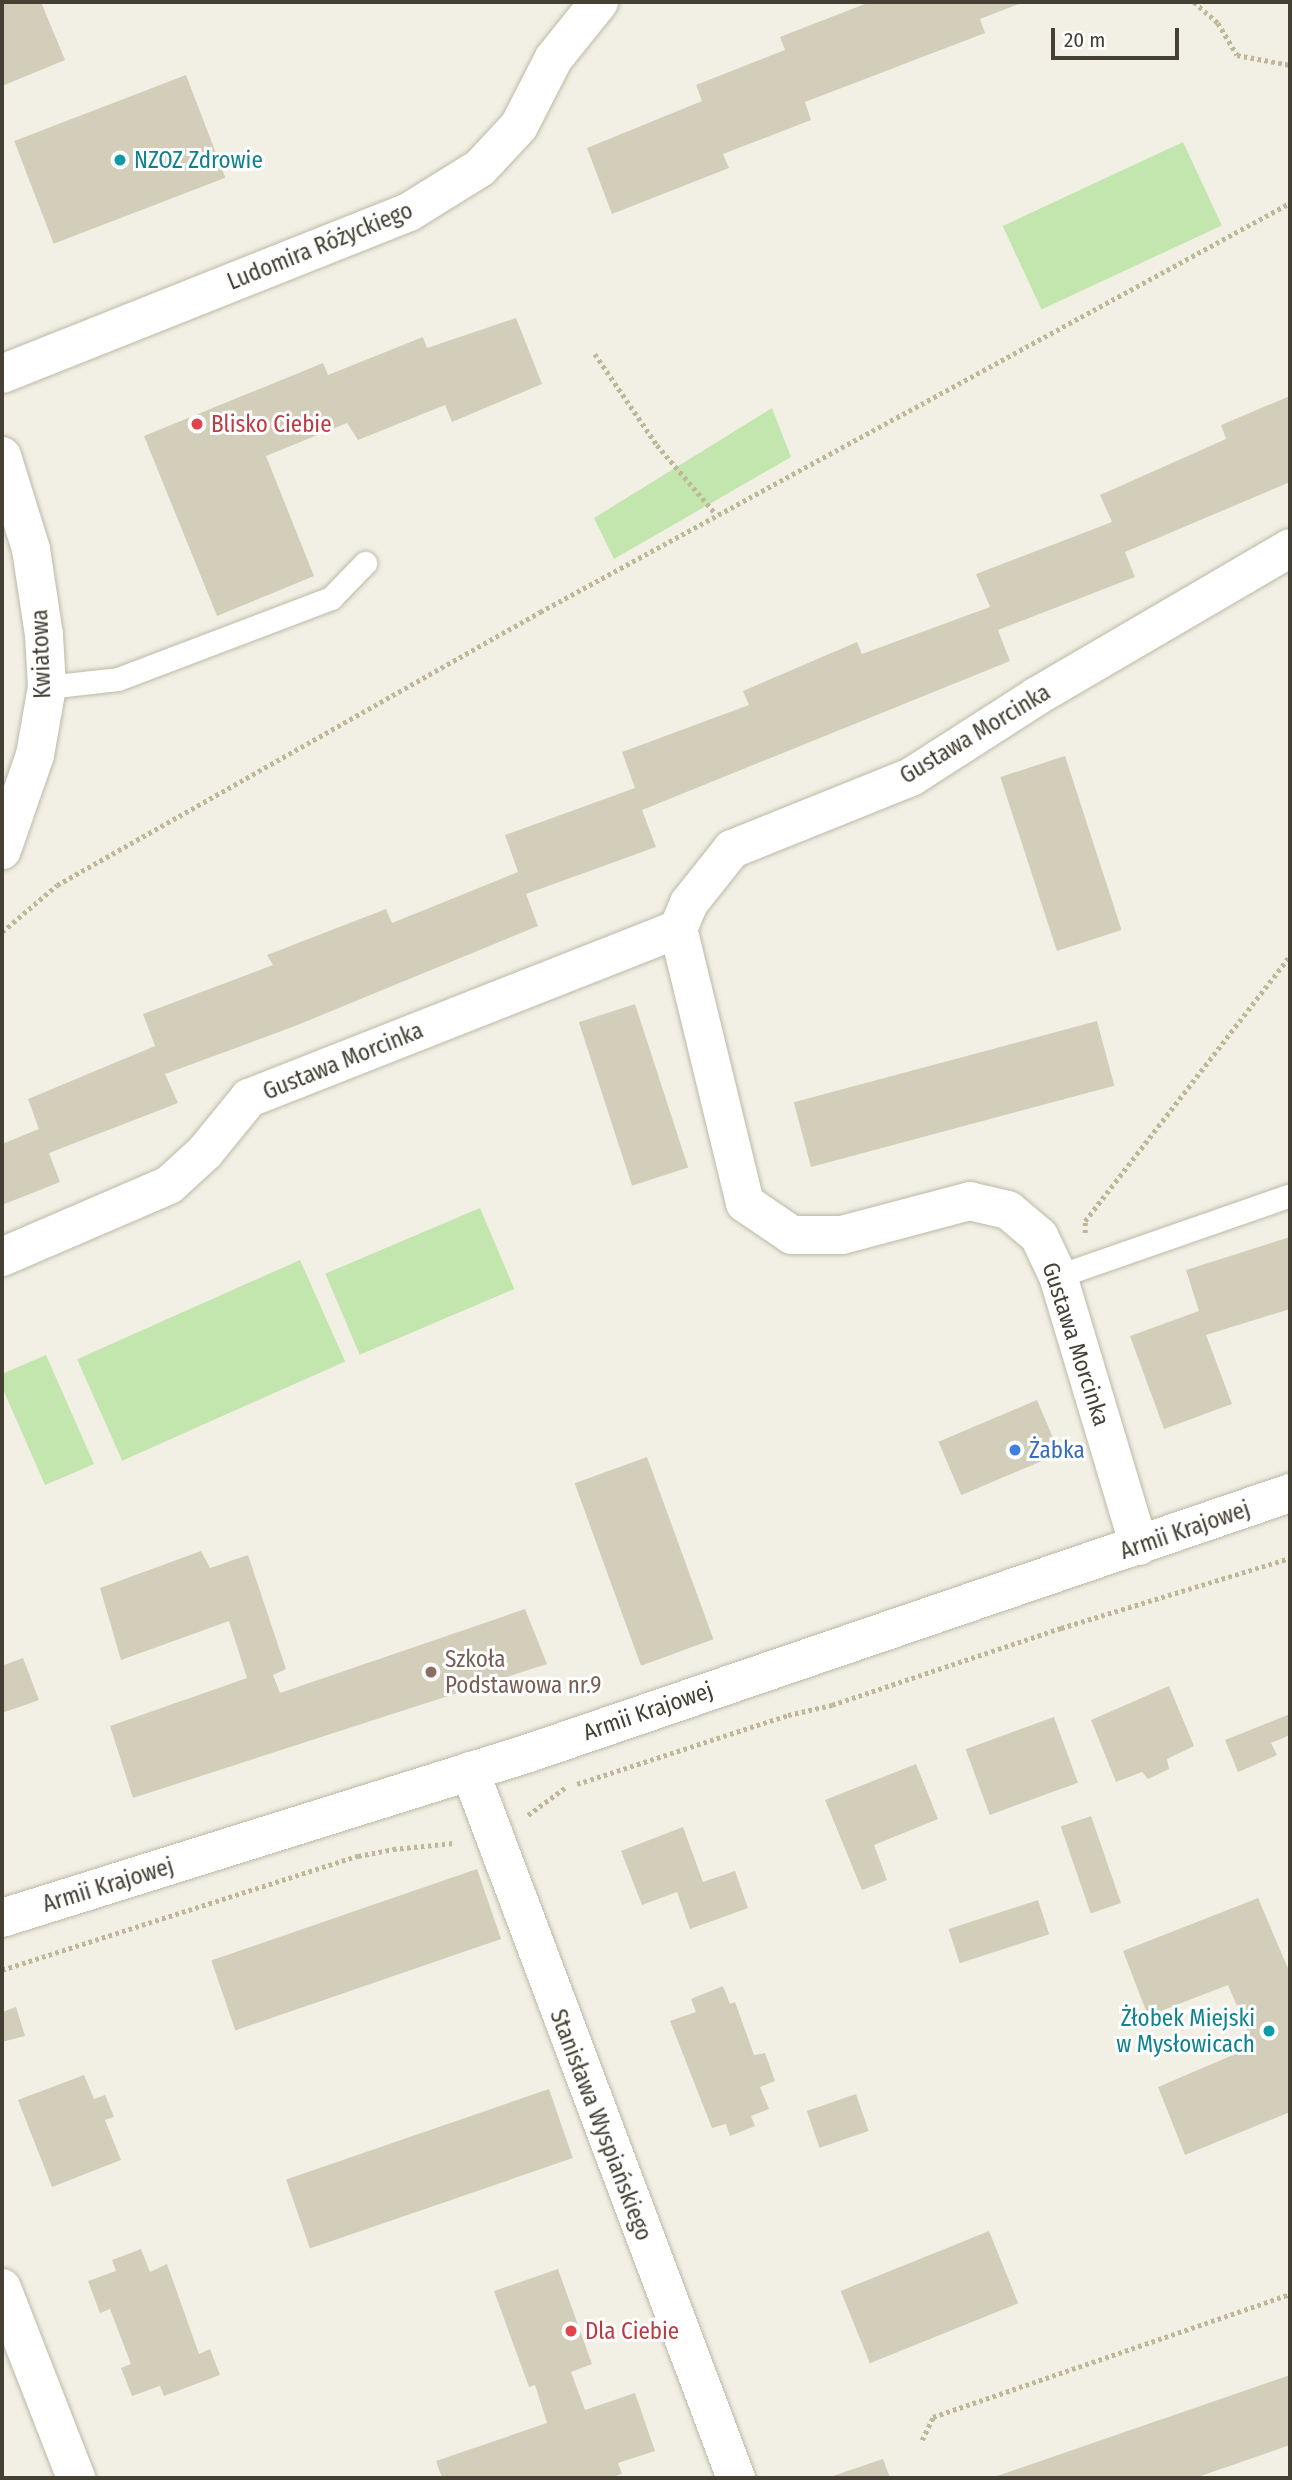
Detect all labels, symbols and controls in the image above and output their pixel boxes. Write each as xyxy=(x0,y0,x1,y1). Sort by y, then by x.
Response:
scale bar xyxy=(1054,14,1182,58)
text: 20 m xyxy=(1064,27,1105,53)
place label: NZOZ Zdrowie xyxy=(134,146,263,174)
marker: NZOZ Zdrowie xyxy=(112,152,128,168)
street label: Ludomira Różyckiego xyxy=(223,196,417,296)
place label: Blisko Ciebie xyxy=(211,410,332,438)
marker: Blisko Ciebie xyxy=(189,416,205,432)
street label: Kwiatowa xyxy=(26,609,56,699)
street label: Gustawa Morcinka xyxy=(895,678,1055,790)
street label: Gustawa Morcinka xyxy=(259,1016,427,1106)
street label: Gustawa Morcinka xyxy=(1037,1259,1115,1429)
place label: Żabka xyxy=(1029,1436,1085,1464)
marker: Żabka xyxy=(1007,1442,1023,1458)
street label: Armii Krajowej xyxy=(1116,1495,1254,1565)
place label: Szkoła Podstawowa nr.9 xyxy=(445,1645,601,1699)
marker: Szkoła Podstawowa nr.9 xyxy=(423,1664,439,1680)
street label: Armii Krajowej xyxy=(579,1676,717,1746)
street label: Armii Krajowej xyxy=(39,1852,177,1918)
place label: Żłobek Miejski w Mysłowicach xyxy=(1116,2004,1255,2058)
street label: Stanisława Wyspiańskiego xyxy=(544,2005,658,2245)
marker: Żłobek Miejski w Mysłowicach xyxy=(1261,2023,1277,2039)
place label: Dla Ciebie xyxy=(585,2317,679,2345)
marker: Dla Ciebie xyxy=(563,2323,579,2339)

